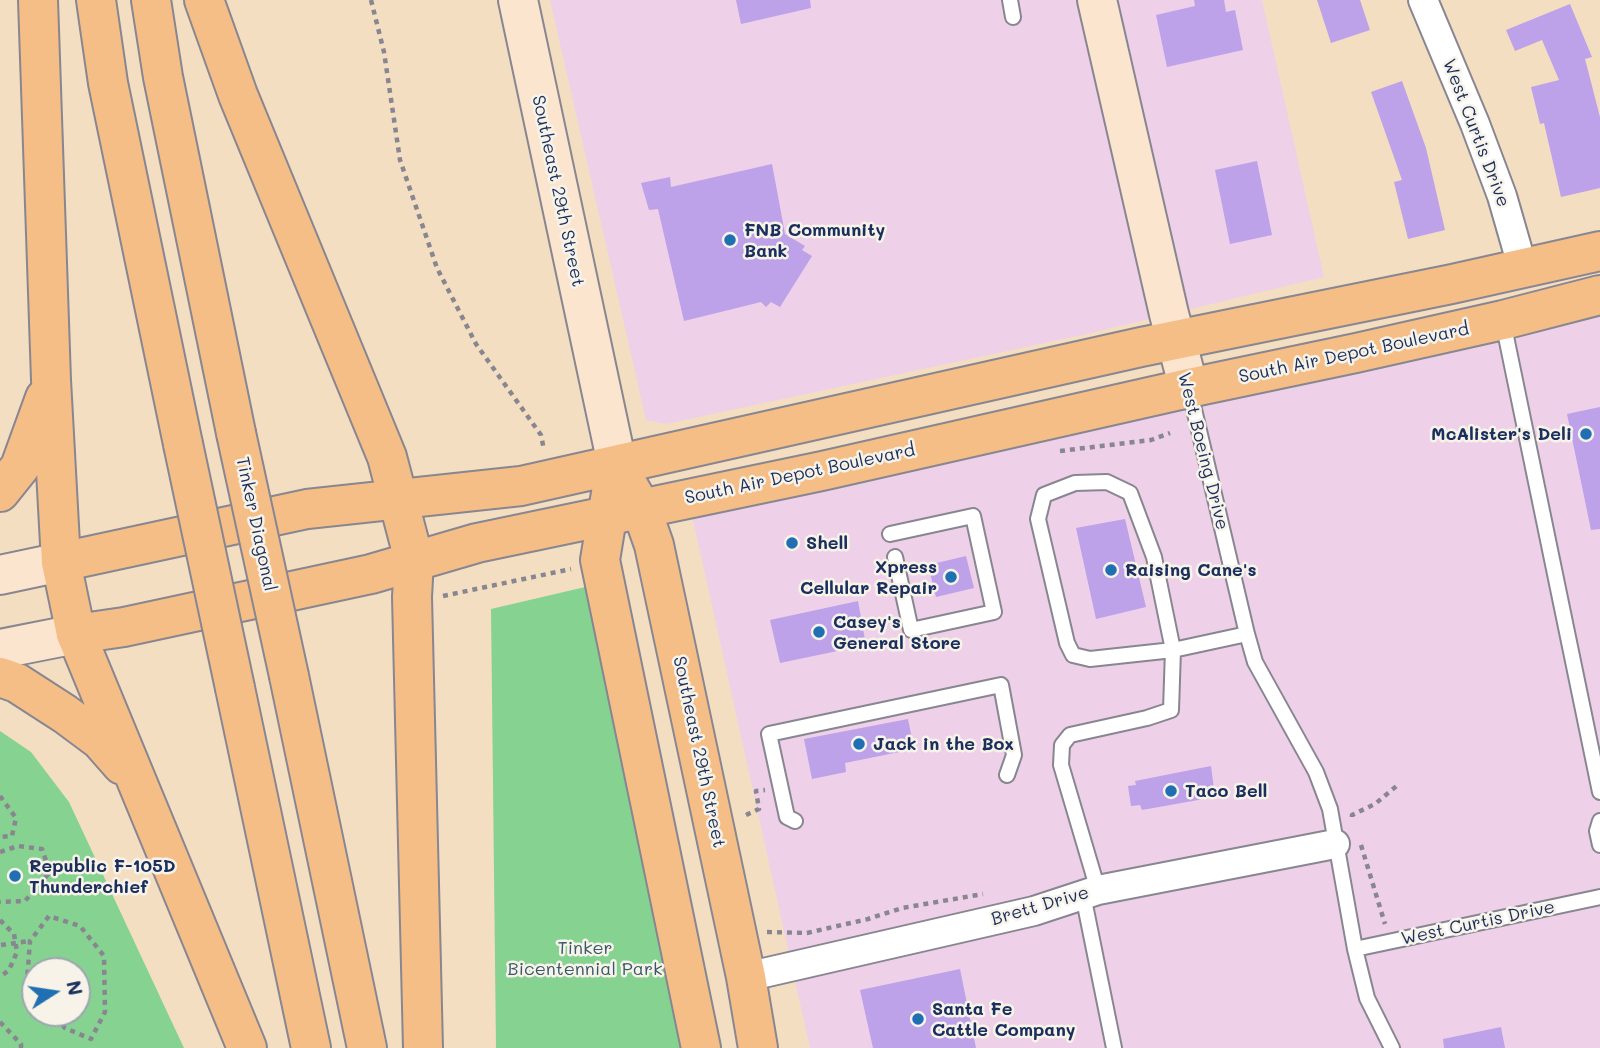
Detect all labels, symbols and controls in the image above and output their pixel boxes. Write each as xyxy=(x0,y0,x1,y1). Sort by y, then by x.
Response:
street label: West Curtis Drive xyxy=(1438,56,1514,210)
street label: Southeast 29th Street xyxy=(527,93,589,289)
place label: FNB Community Bank xyxy=(744,219,885,262)
marker: FNB Community Bank xyxy=(722,232,738,248)
street label: South Air Depot Boulevard xyxy=(1237,318,1471,388)
street label: West Boeing Drive xyxy=(1173,370,1233,532)
place label: McAlister's Deli xyxy=(1431,423,1572,445)
marker: McAlister's Deli xyxy=(1578,426,1594,442)
street label: South Air Depot Boulevard xyxy=(683,439,917,509)
street label: Tinker Diagonal xyxy=(231,455,281,593)
place label: Shell xyxy=(806,532,848,554)
marker: Shell xyxy=(784,535,800,551)
place label: Xpress Cellular Repair xyxy=(800,556,937,598)
place label: Raising Cane's xyxy=(1125,559,1257,581)
marker: Raising Cane's xyxy=(1103,562,1119,578)
marker: Xpress Cellular Repair xyxy=(943,569,959,585)
place label: Casey's General Store xyxy=(833,611,961,654)
marker: Casey's General Store xyxy=(811,624,827,640)
street label: Southeast 29th Street xyxy=(668,654,730,850)
place label: Jack in the Box xyxy=(873,733,1014,755)
marker: Jack in the Box xyxy=(851,736,867,752)
place label: Taco Bell xyxy=(1185,780,1267,802)
marker: Taco Bell xyxy=(1163,783,1179,799)
place label: Republic F-105D Thunderchief xyxy=(29,855,176,898)
marker: Republic F-105D Thunderchief xyxy=(7,868,23,884)
street label: Brett Drive xyxy=(989,882,1091,930)
street label: West Curtis Drive xyxy=(1399,896,1557,950)
park label: Tinker Bicentennial Park xyxy=(507,937,663,979)
north arrow xyxy=(21,957,91,1027)
text: N xyxy=(61,978,89,998)
place label: Santa Fe Cattle Company xyxy=(932,998,1076,1040)
marker: Santa Fe Cattle Company xyxy=(910,1011,926,1027)

